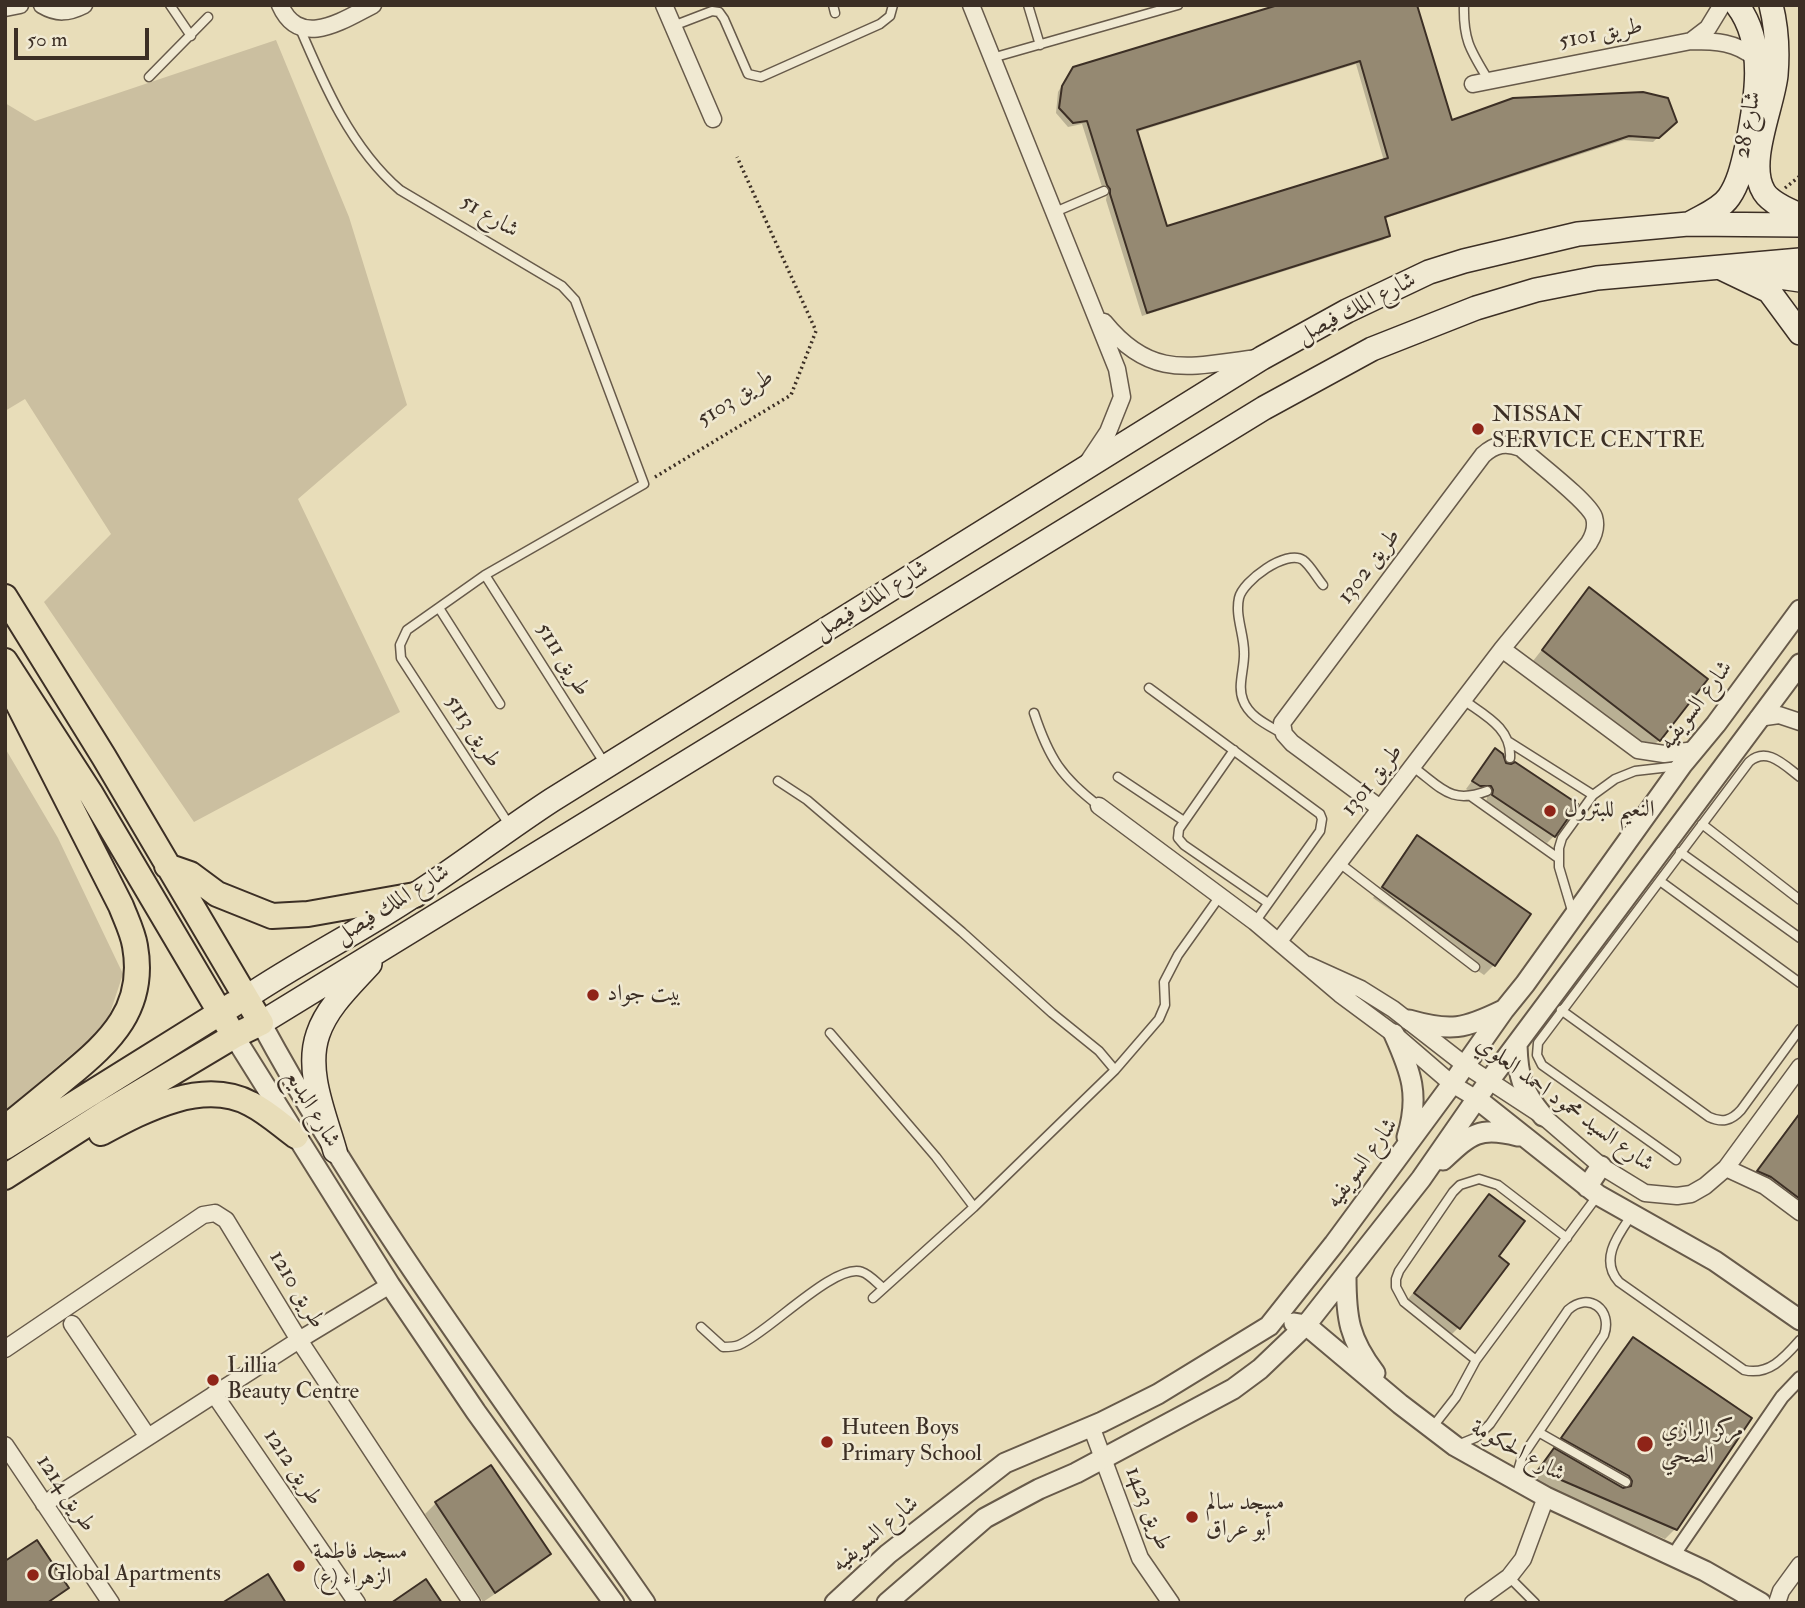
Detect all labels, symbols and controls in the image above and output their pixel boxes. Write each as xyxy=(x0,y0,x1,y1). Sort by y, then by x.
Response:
street label: طريق 5101 xyxy=(1557,13,1645,57)
scale bar xyxy=(18,14,152,58)
text: 50 m xyxy=(27,26,68,53)
street label: شارع 28 xyxy=(1730,90,1768,160)
street label: شارع 51 xyxy=(455,189,523,245)
street label: شارع الملك فيصل xyxy=(1293,267,1421,351)
street label: طريق 5103 xyxy=(693,364,779,434)
place label: NISSAN SERVICE CENTRE xyxy=(1492,402,1705,456)
marker: NISSAN SERVICE CENTRE xyxy=(1470,421,1486,437)
street label: طريق 1302 xyxy=(1333,524,1407,610)
street label: شارع الملك فيصل xyxy=(810,555,934,647)
street label: طريق 5111 xyxy=(529,618,595,702)
street label: شارع السويفيه xyxy=(1654,656,1740,756)
street label: طريق 5113 xyxy=(438,690,506,774)
street label: طريق 1301 xyxy=(1336,739,1410,823)
place label: النعيم للبترول xyxy=(1564,797,1655,825)
marker: النعيم للبترول xyxy=(1542,803,1558,819)
street label: شارع الملك فيصل xyxy=(331,859,455,951)
place label: بيت جواد xyxy=(607,981,681,1009)
marker: بيت جواد xyxy=(585,987,601,1003)
street label: شارع السيد محمود احمد العلوي xyxy=(1469,1031,1659,1179)
street label: شارع البديع xyxy=(277,1065,345,1153)
street label: شارع السويفيه xyxy=(1321,1113,1405,1215)
street label: طريق 1210 xyxy=(262,1246,330,1334)
place label: Lillia Beauty Centre xyxy=(227,1353,359,1407)
marker: Lillia Beauty Centre xyxy=(205,1372,221,1388)
place label: Huteen Boys Primary School xyxy=(841,1415,982,1469)
street label: شارع الحكومة xyxy=(1465,1415,1569,1489)
place label: مركز الرازي الصحي xyxy=(1661,1417,1743,1471)
street label: طريق 1212 xyxy=(256,1424,328,1512)
marker: Huteen Boys Primary School xyxy=(819,1434,835,1450)
marker: مركز الرازي الصحي xyxy=(1635,1434,1655,1454)
street label: طريق 1214 xyxy=(29,1450,101,1538)
street label: طريق 1423 xyxy=(1118,1463,1176,1555)
place label: مسجد سالم أبو عراق xyxy=(1206,1490,1284,1544)
street label: شارع السويفيه xyxy=(827,1491,925,1579)
marker: مسجد سالم أبو عراق xyxy=(1184,1509,1200,1525)
place label: مسجد فاطمة الزهراء (ع) xyxy=(313,1539,407,1593)
marker: مسجد فاطمة الزهراء (ع) xyxy=(291,1558,307,1574)
place label: Global Apartments xyxy=(47,1561,221,1589)
marker: Global Apartments xyxy=(25,1567,41,1583)

